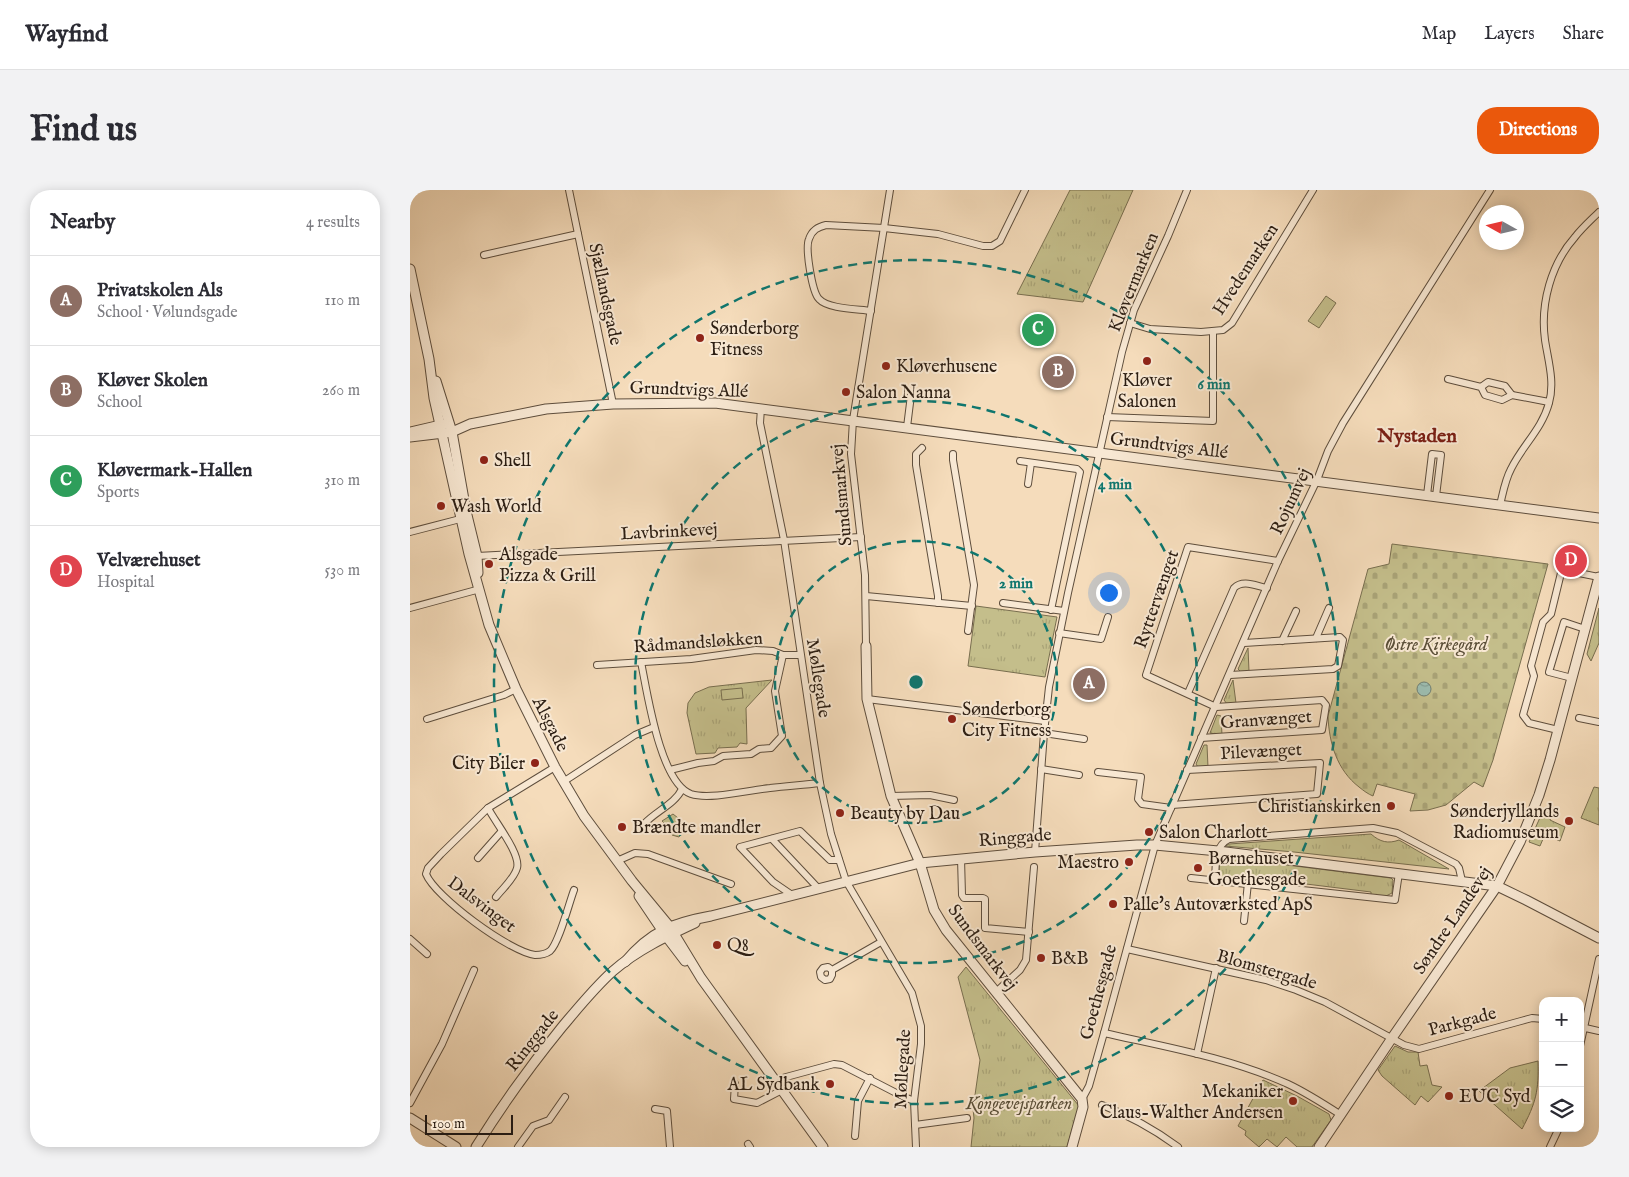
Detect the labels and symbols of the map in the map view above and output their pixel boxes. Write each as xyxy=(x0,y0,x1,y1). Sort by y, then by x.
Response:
north arrow xyxy=(1479,205,1524,250)
street label: Hvedemarken xyxy=(1208,219,1285,320)
street label: Kløvermarken xyxy=(1104,229,1165,336)
street label: Sjællandsgade xyxy=(582,241,627,348)
pin: C xyxy=(1022,311,1054,349)
place label: Sønderborg Fitness xyxy=(710,318,799,362)
marker: Sønderborg Fitness xyxy=(694,332,706,344)
pin: B xyxy=(1042,353,1074,391)
marker: Kløver Salonen xyxy=(1141,355,1153,367)
place label: Kløverhusene xyxy=(896,356,997,379)
marker: Kløverhusene xyxy=(880,360,892,372)
place label: Kløver Salonen xyxy=(1118,370,1177,414)
text: 6 min xyxy=(1197,375,1231,394)
street label: Grundtvigs Allé xyxy=(629,377,749,404)
place label: Salon Nanna xyxy=(856,382,951,405)
marker: Salon Nanna xyxy=(840,386,852,398)
district label: Nystaden xyxy=(1376,424,1457,449)
street label: Grundtvigs Allé xyxy=(1109,428,1229,465)
street label: Sundsmarkvej xyxy=(827,443,858,547)
place label: Shell xyxy=(494,450,531,473)
marker: Shell xyxy=(478,454,490,466)
street label: Rojumvej xyxy=(1266,465,1317,539)
text: 4 min xyxy=(1098,475,1132,494)
place label: Wash World xyxy=(451,496,542,519)
marker: Wash World xyxy=(435,500,447,512)
street label: Lavbrinkevej xyxy=(620,518,718,547)
pin: D xyxy=(1555,542,1587,580)
place label: Alsgade Pizza & Grill xyxy=(498,544,596,588)
street label: Ryttervænget xyxy=(1130,547,1185,652)
marker: Alsgade Pizza & Grill xyxy=(483,558,495,570)
text: 2 min xyxy=(999,574,1033,593)
your location xyxy=(1096,580,1122,606)
street label: Rådmandsløkken xyxy=(633,627,764,659)
park label: Østre Kirkegård xyxy=(1384,634,1489,657)
street label: Møllegade xyxy=(800,637,835,719)
pin: A xyxy=(1073,665,1105,703)
centre of rings xyxy=(907,673,925,691)
street label: Alsgade xyxy=(526,692,573,756)
place label: Sønderborg City Fitness xyxy=(962,699,1051,743)
street label: Granvænget xyxy=(1220,706,1313,735)
marker: Sønderborg City Fitness xyxy=(946,713,958,725)
street label: Pilevænget xyxy=(1220,739,1303,766)
place label: City Biler xyxy=(452,753,525,776)
marker: City Biler xyxy=(529,757,541,769)
place label: Christianskirken xyxy=(1258,796,1381,819)
marker: Christianskirken xyxy=(1385,800,1397,812)
place label: Sønderjyllands Radiomuseum xyxy=(1450,801,1559,845)
place label: Beauty by Dau xyxy=(850,803,960,826)
marker: Beauty by Dau xyxy=(834,807,846,819)
marker: Sønderjyllands Radiomuseum xyxy=(1563,815,1575,827)
place label: Brændte mandler xyxy=(632,817,761,840)
marker: Brændte mandler xyxy=(616,821,628,833)
place label: Salon Charlott xyxy=(1159,822,1268,845)
street label: Ringgade xyxy=(978,824,1053,853)
marker: Salon Charlott xyxy=(1143,826,1155,838)
place label: Børnehuset Goethesgade xyxy=(1208,848,1306,892)
place label: Maestro xyxy=(1057,852,1119,875)
marker: Maestro xyxy=(1123,856,1135,868)
marker: Børnehuset Goethesgade xyxy=(1192,862,1204,874)
street label: Søndre Landevej xyxy=(1409,862,1498,979)
street label: Dalsvinget xyxy=(442,872,520,938)
place label: Palle's Autoværksted ApS xyxy=(1123,894,1313,917)
marker: Palle's Autoværksted ApS xyxy=(1107,898,1119,910)
street label: Sundsmarkvej xyxy=(942,900,1022,996)
place label: Q8 xyxy=(727,935,755,958)
marker: Q8 xyxy=(711,939,723,951)
street label: Goethesgade xyxy=(1076,942,1123,1043)
street label: Blomstergade xyxy=(1214,945,1319,996)
place label: B&B xyxy=(1051,948,1088,971)
marker: B&B xyxy=(1035,952,1047,964)
street label: Parkgade xyxy=(1426,1002,1499,1043)
street label: Ringgade xyxy=(502,1005,565,1077)
street label: Møllegade xyxy=(890,1029,917,1110)
place label: AL Sydbank xyxy=(726,1074,820,1097)
marker: AL Sydbank xyxy=(824,1078,836,1090)
place label: Mekaniker Claus-Walther Andersen xyxy=(1100,1081,1283,1125)
place label: EUC Syd xyxy=(1459,1086,1531,1109)
marker: EUC Syd xyxy=(1443,1090,1455,1102)
park label: Kongevejsparken xyxy=(965,1093,1072,1116)
marker: Mekaniker Claus-Walther Andersen xyxy=(1287,1095,1299,1107)
scale bar xyxy=(425,1112,512,1135)

